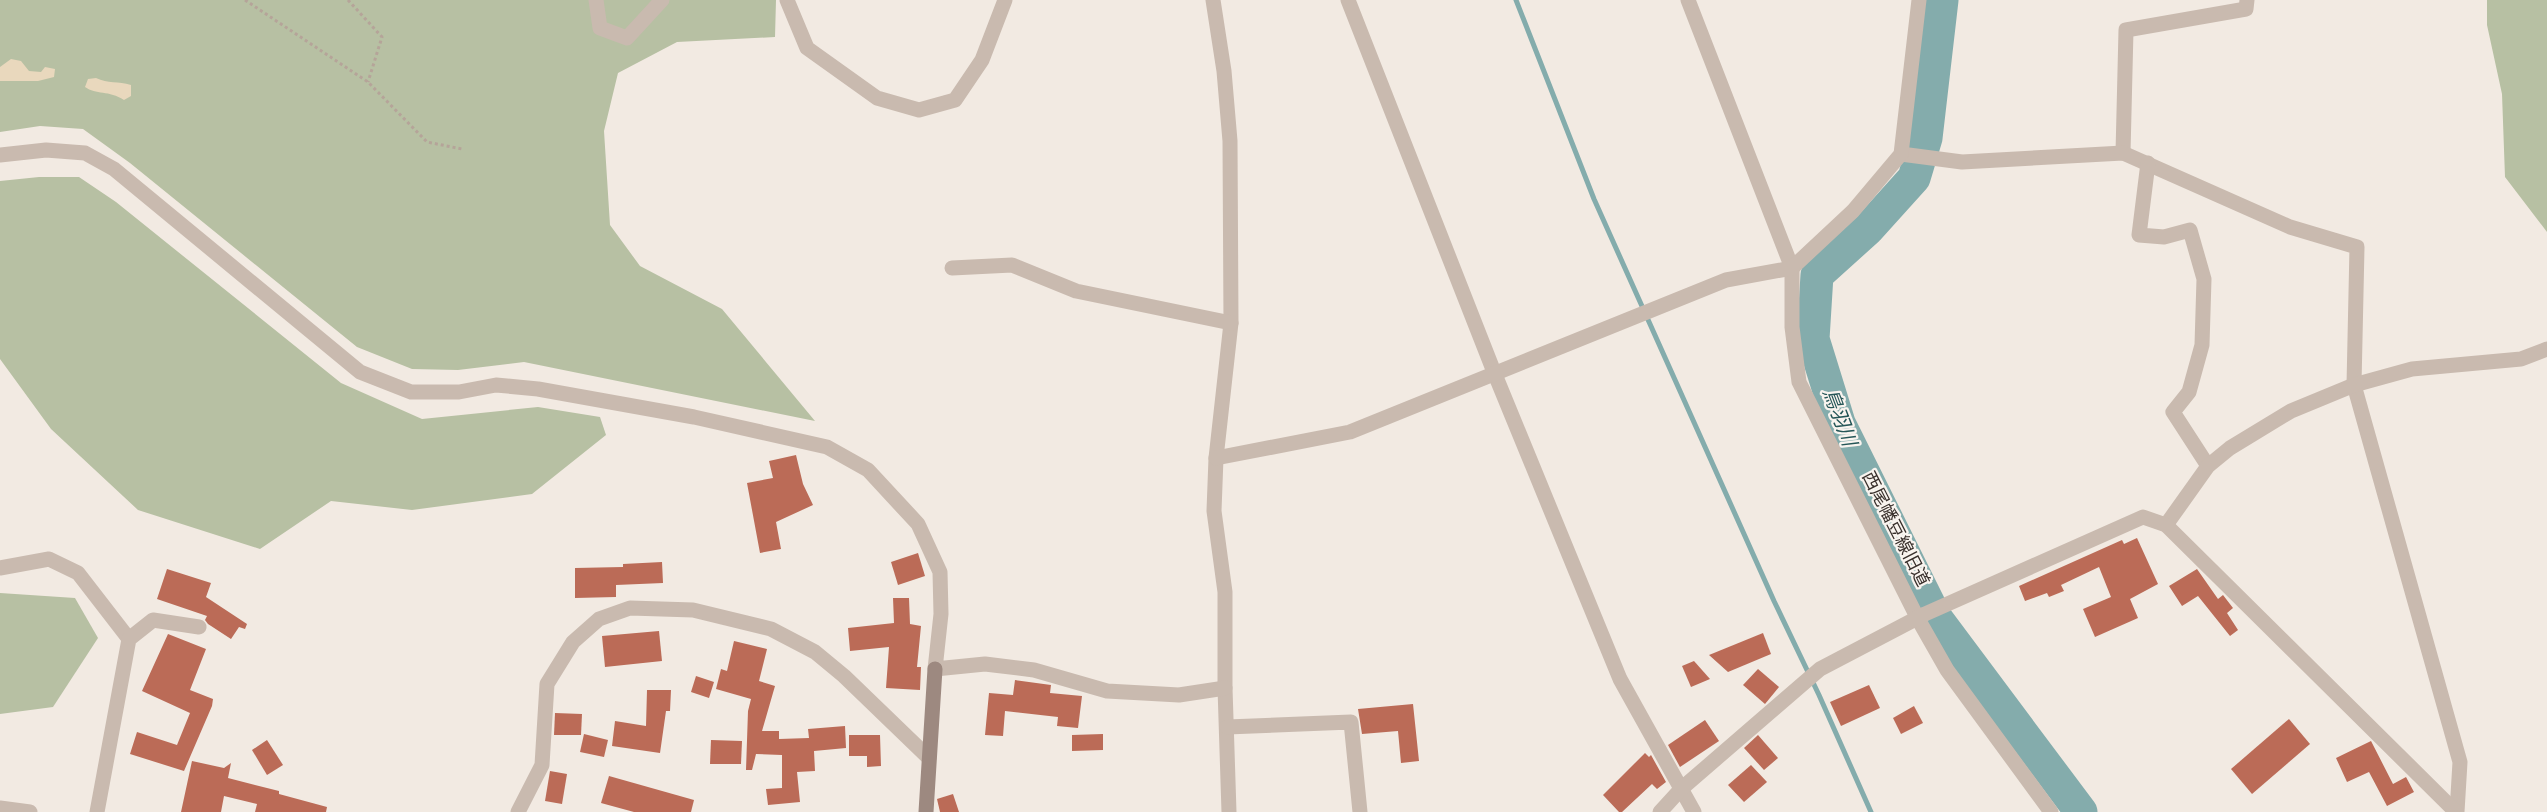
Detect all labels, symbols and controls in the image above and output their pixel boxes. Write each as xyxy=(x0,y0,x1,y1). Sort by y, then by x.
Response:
water label: 鳥羽川 xyxy=(1818,385,1863,451)
street label: 西尾幡豆線旧道 xyxy=(1858,468,1934,590)

